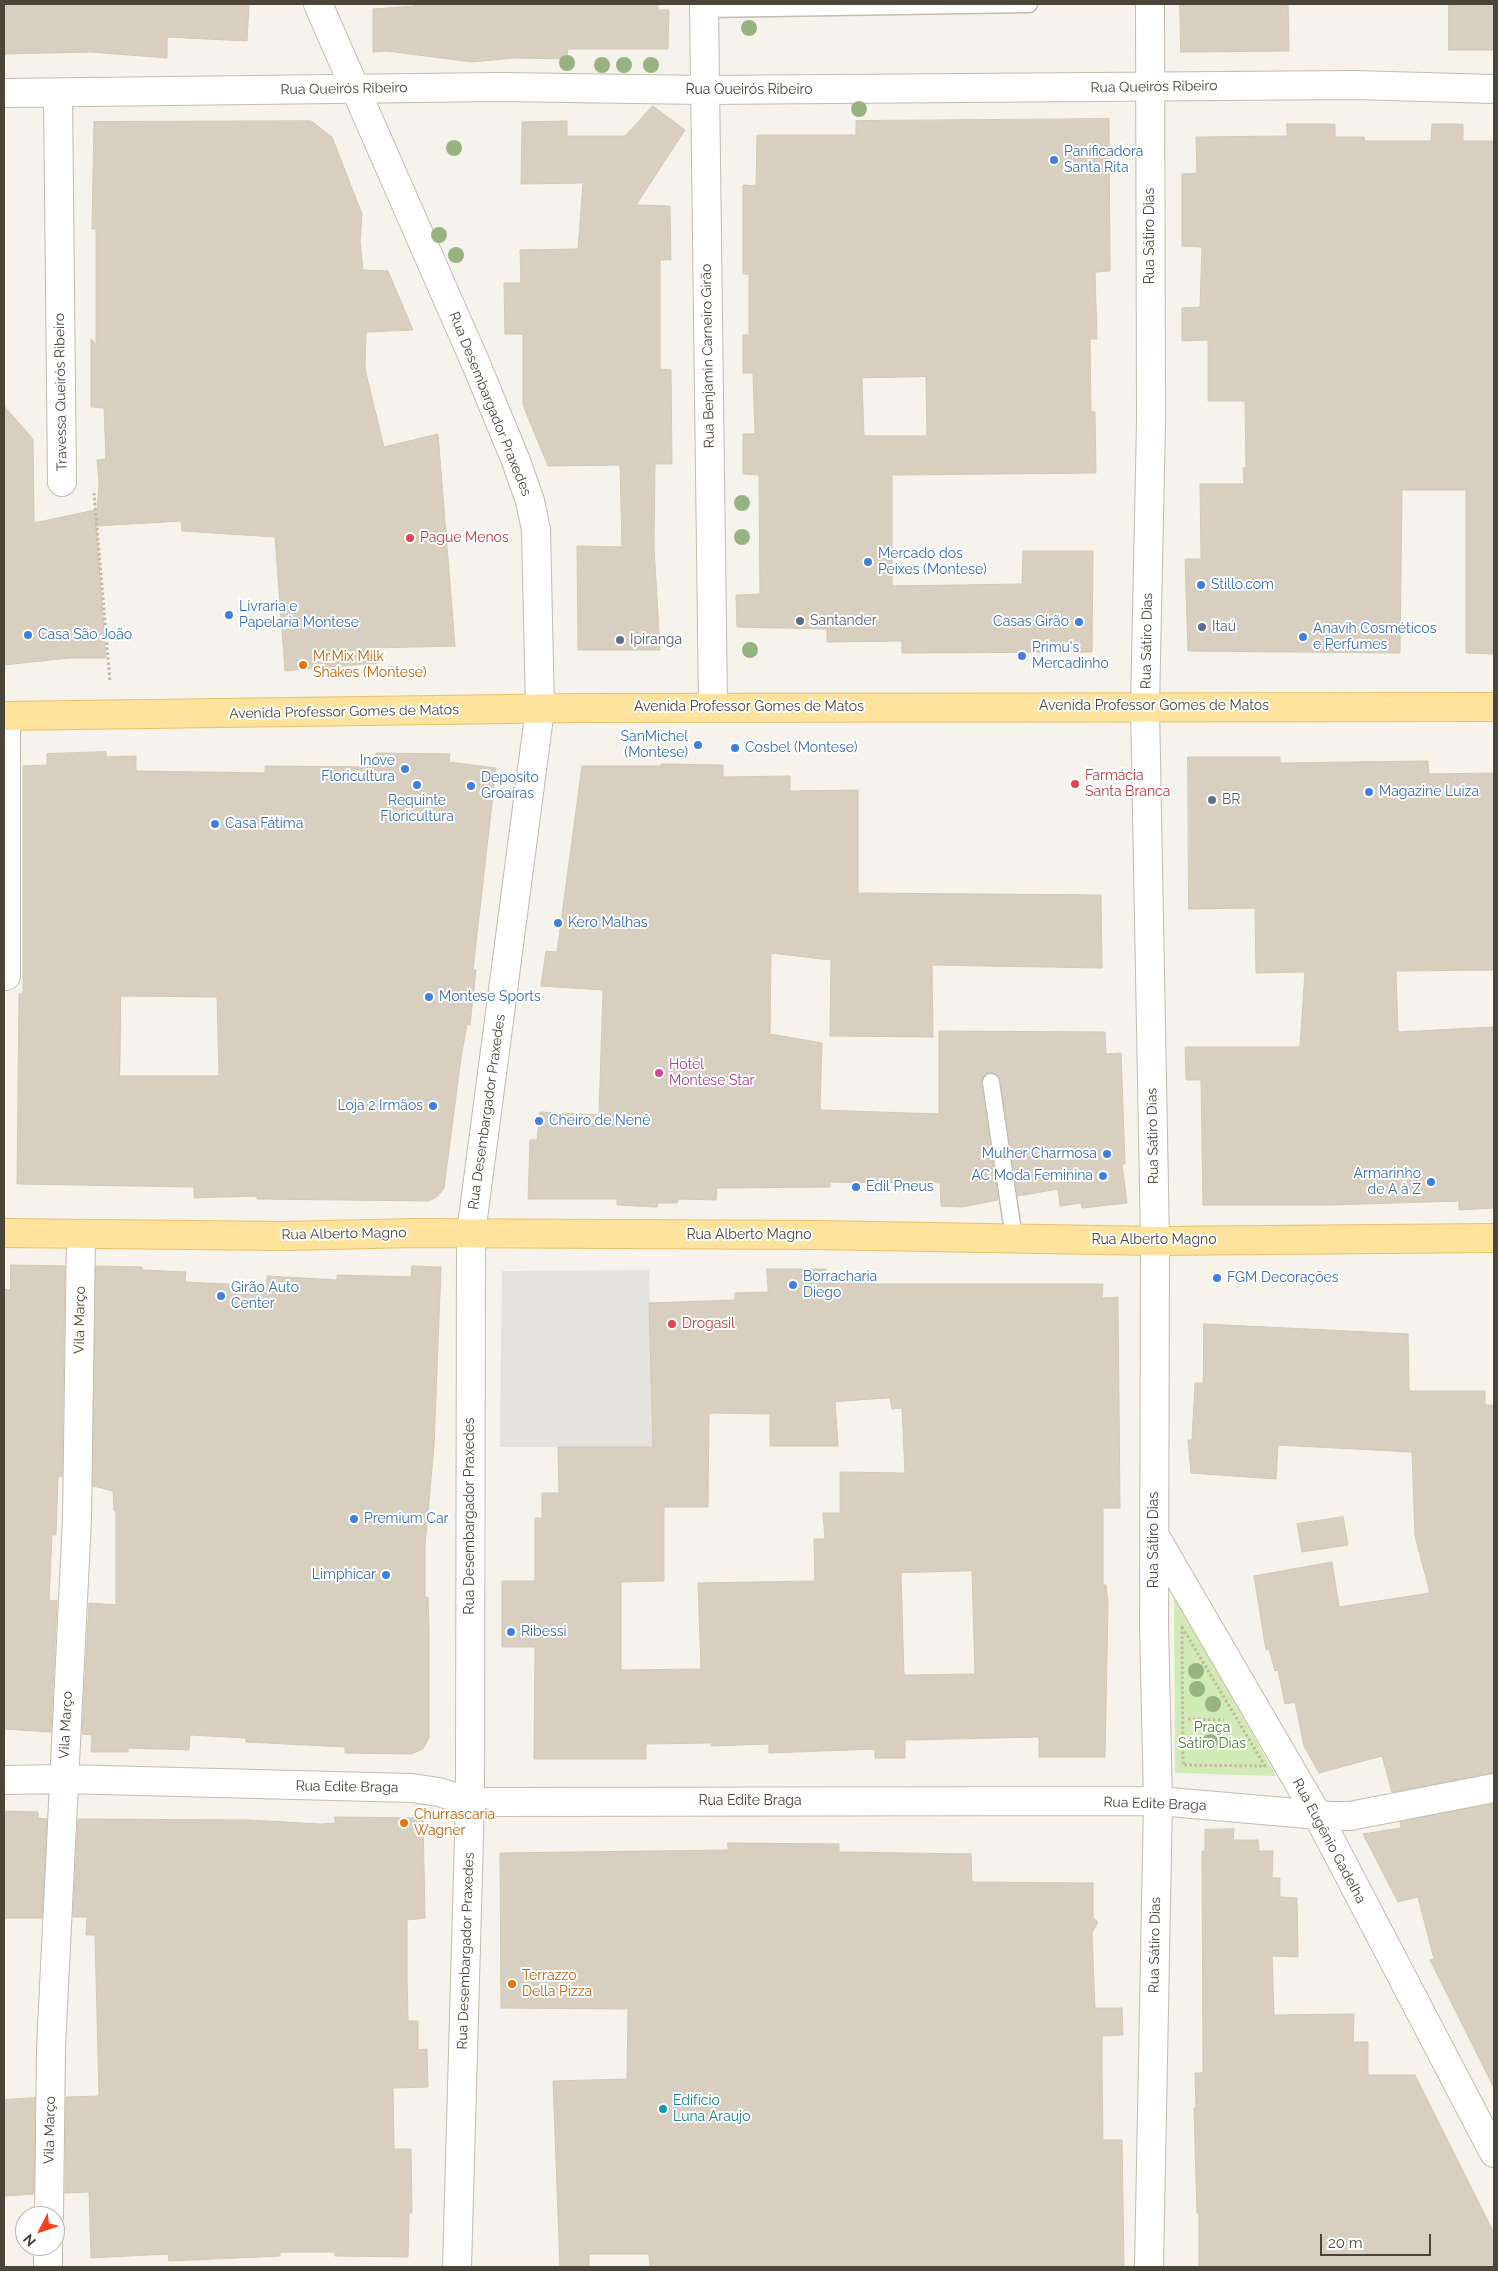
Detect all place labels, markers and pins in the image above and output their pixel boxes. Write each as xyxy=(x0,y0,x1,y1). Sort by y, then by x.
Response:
place label: Panificadora Santa Rita xyxy=(1064,144,1143,176)
marker: Panificadora Santa Rita xyxy=(1048,154,1060,166)
place label: Pague Menos xyxy=(420,530,509,546)
marker: Pague Menos xyxy=(404,532,416,544)
place label: Mercado dos Peixes (Montese) xyxy=(878,546,987,578)
marker: Mercado dos Peixes (Montese) xyxy=(862,556,874,568)
place label: Stillo.com xyxy=(1211,577,1274,593)
marker: Stillo.com xyxy=(1195,579,1207,591)
place label: Livraria e Papelaria Montese xyxy=(239,599,359,632)
marker: Livraria e Papelaria Montese xyxy=(223,609,235,621)
place label: Santander xyxy=(810,613,877,629)
place label: Casas Girão xyxy=(993,614,1069,630)
marker: Santander xyxy=(794,615,806,627)
marker: Casas Girão xyxy=(1073,616,1085,628)
place label: Itaú xyxy=(1212,619,1236,635)
marker: Itaú xyxy=(1196,621,1208,633)
place label: Anavih Cosméticos e Perfumes xyxy=(1313,621,1436,654)
place label: Casa São João xyxy=(38,627,132,643)
marker: Casa São João xyxy=(22,629,34,641)
marker: Anavih Cosméticos e Perfumes xyxy=(1297,631,1309,643)
place label: Ipiranga xyxy=(630,632,682,648)
marker: Ipiranga xyxy=(614,634,626,646)
place label: Primu's Mercadinho xyxy=(1032,640,1109,672)
place label: Mr.Mix Milk Shakes (Montese) xyxy=(313,649,427,682)
marker: Primu's Mercadinho xyxy=(1016,650,1028,662)
marker: Mr.Mix Milk Shakes (Montese) xyxy=(297,659,309,671)
place label: SanMichel (Montese) xyxy=(621,729,688,762)
marker: SanMichel (Montese) xyxy=(692,739,704,751)
place label: Cosbel (Montese) xyxy=(745,740,858,756)
marker: Cosbel (Montese) xyxy=(729,742,741,754)
place label: Inove Floricultura xyxy=(321,753,395,786)
marker: Inove Floricultura xyxy=(399,763,411,775)
place label: Farmácia Santa Branca xyxy=(1085,768,1170,800)
place label: Deposito Groaíras xyxy=(481,770,539,802)
marker: Farmácia Santa Branca xyxy=(1069,778,1081,790)
marker: Requinte Floricultura xyxy=(411,779,423,791)
marker: Deposito Groaíras xyxy=(465,780,477,792)
place label: Magazine Luiza xyxy=(1379,784,1479,800)
marker: Magazine Luiza xyxy=(1363,786,1375,798)
place label: BR xyxy=(1222,792,1240,808)
place label: Requinte Floricultura xyxy=(380,793,454,826)
marker: BR xyxy=(1206,794,1218,806)
place label: Casa Fátima xyxy=(225,816,303,832)
marker: Casa Fátima xyxy=(209,818,221,830)
place label: Kero Malhas xyxy=(568,915,648,931)
marker: Kero Malhas xyxy=(552,917,564,929)
place label: Montese Sports xyxy=(439,989,541,1005)
marker: Montese Sports xyxy=(423,991,435,1003)
place label: Hotel Montese Star xyxy=(669,1057,755,1090)
marker: Hotel Montese Star xyxy=(653,1067,665,1079)
place label: Loja 2 Irmãos xyxy=(337,1098,423,1114)
marker: Loja 2 Irmãos xyxy=(427,1100,439,1112)
place label: Cheiro de Nenê xyxy=(549,1113,650,1129)
marker: Cheiro de Nenê xyxy=(533,1115,545,1127)
place label: Mulher Charmosa xyxy=(982,1146,1097,1162)
marker: Mulher Charmosa xyxy=(1101,1148,1113,1160)
place label: Armarinho de A à Z xyxy=(1354,1166,1421,1198)
place label: AC Moda Feminina xyxy=(971,1168,1093,1184)
marker: AC Moda Feminina xyxy=(1097,1170,1109,1182)
marker: Armarinho de A à Z xyxy=(1425,1176,1437,1188)
place label: Edil Pneus xyxy=(866,1179,934,1195)
marker: Edil Pneus xyxy=(850,1181,862,1193)
place label: Borracharia Diego xyxy=(803,1269,877,1302)
place label: FGM Decorações xyxy=(1227,1270,1339,1286)
marker: FGM Decorações xyxy=(1211,1272,1223,1284)
marker: Borracharia Diego xyxy=(787,1279,799,1291)
place label: Girão Auto Center xyxy=(231,1280,299,1312)
marker: Girão Auto Center xyxy=(215,1290,227,1302)
place label: Drogasil xyxy=(682,1316,735,1332)
marker: Drogasil xyxy=(666,1318,678,1330)
place label: Premium Car xyxy=(364,1511,448,1527)
marker: Premium Car xyxy=(348,1513,360,1525)
place label: Limphicar xyxy=(312,1567,376,1583)
marker: Limphicar xyxy=(380,1569,392,1581)
place label: Ribessi xyxy=(521,1624,567,1640)
marker: Ribessi xyxy=(505,1626,517,1638)
place label: Churrascaria Wagner xyxy=(414,1807,495,1840)
marker: Churrascaria Wagner xyxy=(398,1817,410,1829)
place label: Terrazzo Della Pizza xyxy=(522,1968,592,2000)
marker: Terrazzo Della Pizza xyxy=(506,1978,518,1990)
place label: Edifício Luna Araujo xyxy=(673,2093,751,2126)
marker: Edifício Luna Araujo xyxy=(657,2103,669,2115)

